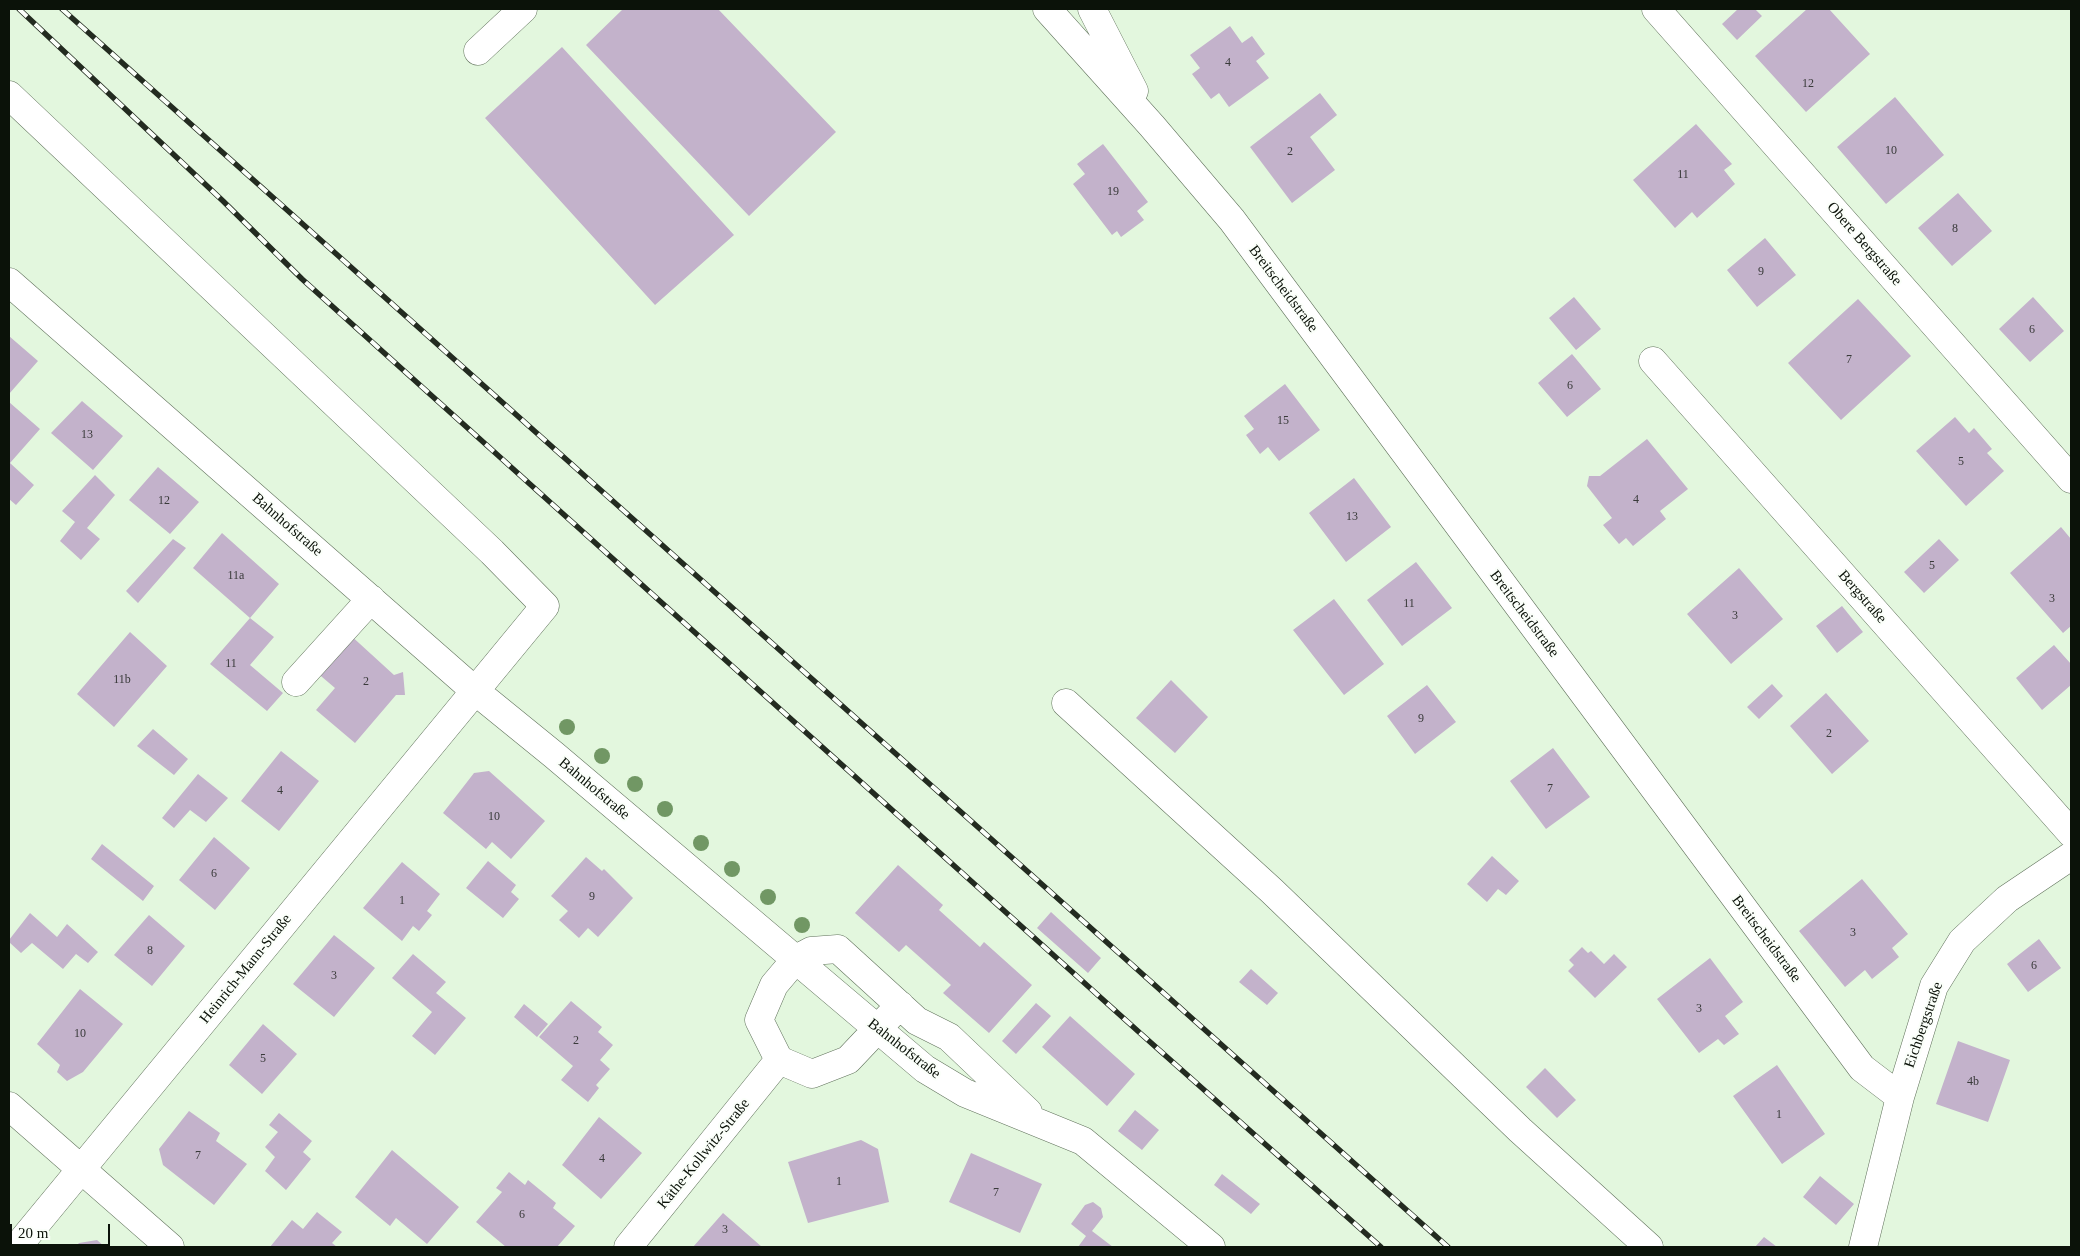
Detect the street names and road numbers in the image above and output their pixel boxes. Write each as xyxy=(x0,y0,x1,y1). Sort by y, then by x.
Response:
street label: Obere Bergstraße xyxy=(1823,198,1905,290)
street label: Breitscheidstraße xyxy=(1244,242,1322,336)
street label: Bahnhofstraße xyxy=(248,490,326,560)
street label: Breitscheidstraße xyxy=(1485,567,1563,661)
street label: Bergstraße xyxy=(1834,567,1890,627)
street label: Bahnhofstraße xyxy=(555,754,633,824)
street label: Breitscheidstraße xyxy=(1727,892,1805,986)
street label: Heinrich-Mann-Straße xyxy=(196,911,296,1027)
street label: Eichbergstraße xyxy=(1901,980,1947,1070)
street label: Bahnhofstraße xyxy=(864,1015,944,1083)
street label: Käthe-Kollwitz-Straße xyxy=(654,1095,754,1213)

